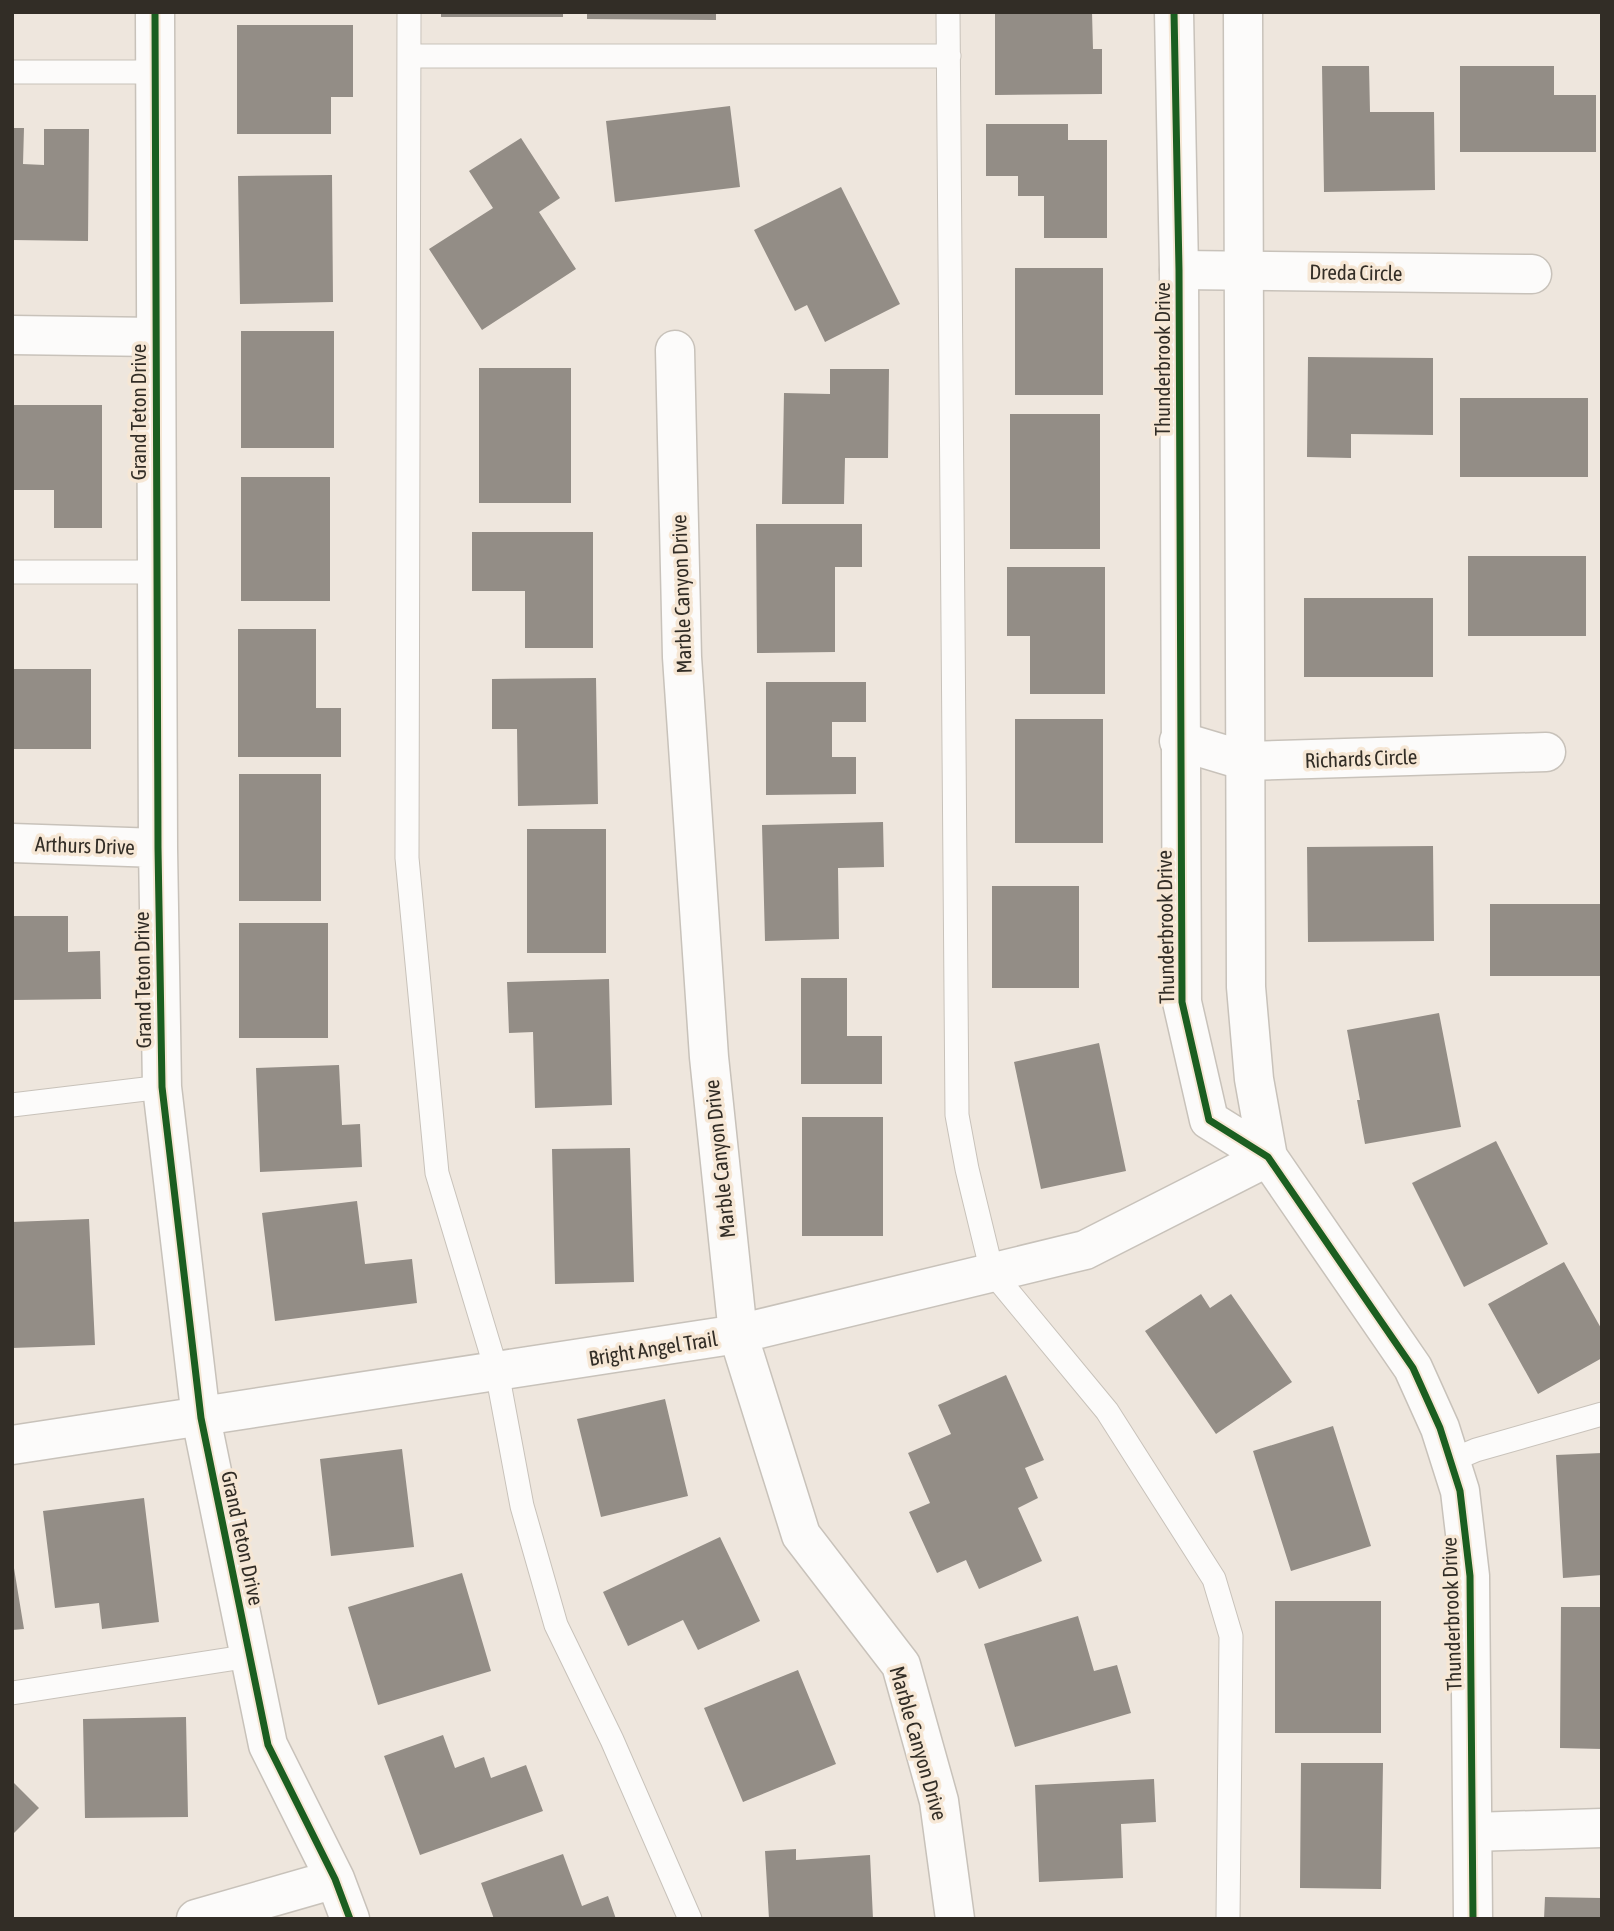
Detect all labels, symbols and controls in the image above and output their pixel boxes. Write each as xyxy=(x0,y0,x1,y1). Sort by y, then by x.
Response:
street label: Dreda Circle xyxy=(1309,259,1403,285)
street label: Thunderbrook Drive xyxy=(1150,282,1174,436)
street label: Grand Teton Drive xyxy=(126,344,150,480)
street label: Marble Canyon Drive xyxy=(666,514,696,674)
street label: Richards Circle xyxy=(1304,744,1418,772)
street label: Arthurs Drive xyxy=(35,831,135,859)
street label: Thunderbrook Drive xyxy=(1152,850,1178,1004)
street label: Grand Teton Drive xyxy=(129,911,155,1049)
street label: Marble Canyon Drive xyxy=(699,1079,739,1239)
street label: Bright Angel Trail xyxy=(587,1326,720,1370)
street label: Grand Teton Drive xyxy=(217,1469,269,1607)
street label: Thunderbrook Drive xyxy=(1436,1537,1466,1691)
street label: Marble Canyon Drive xyxy=(886,1663,952,1823)

